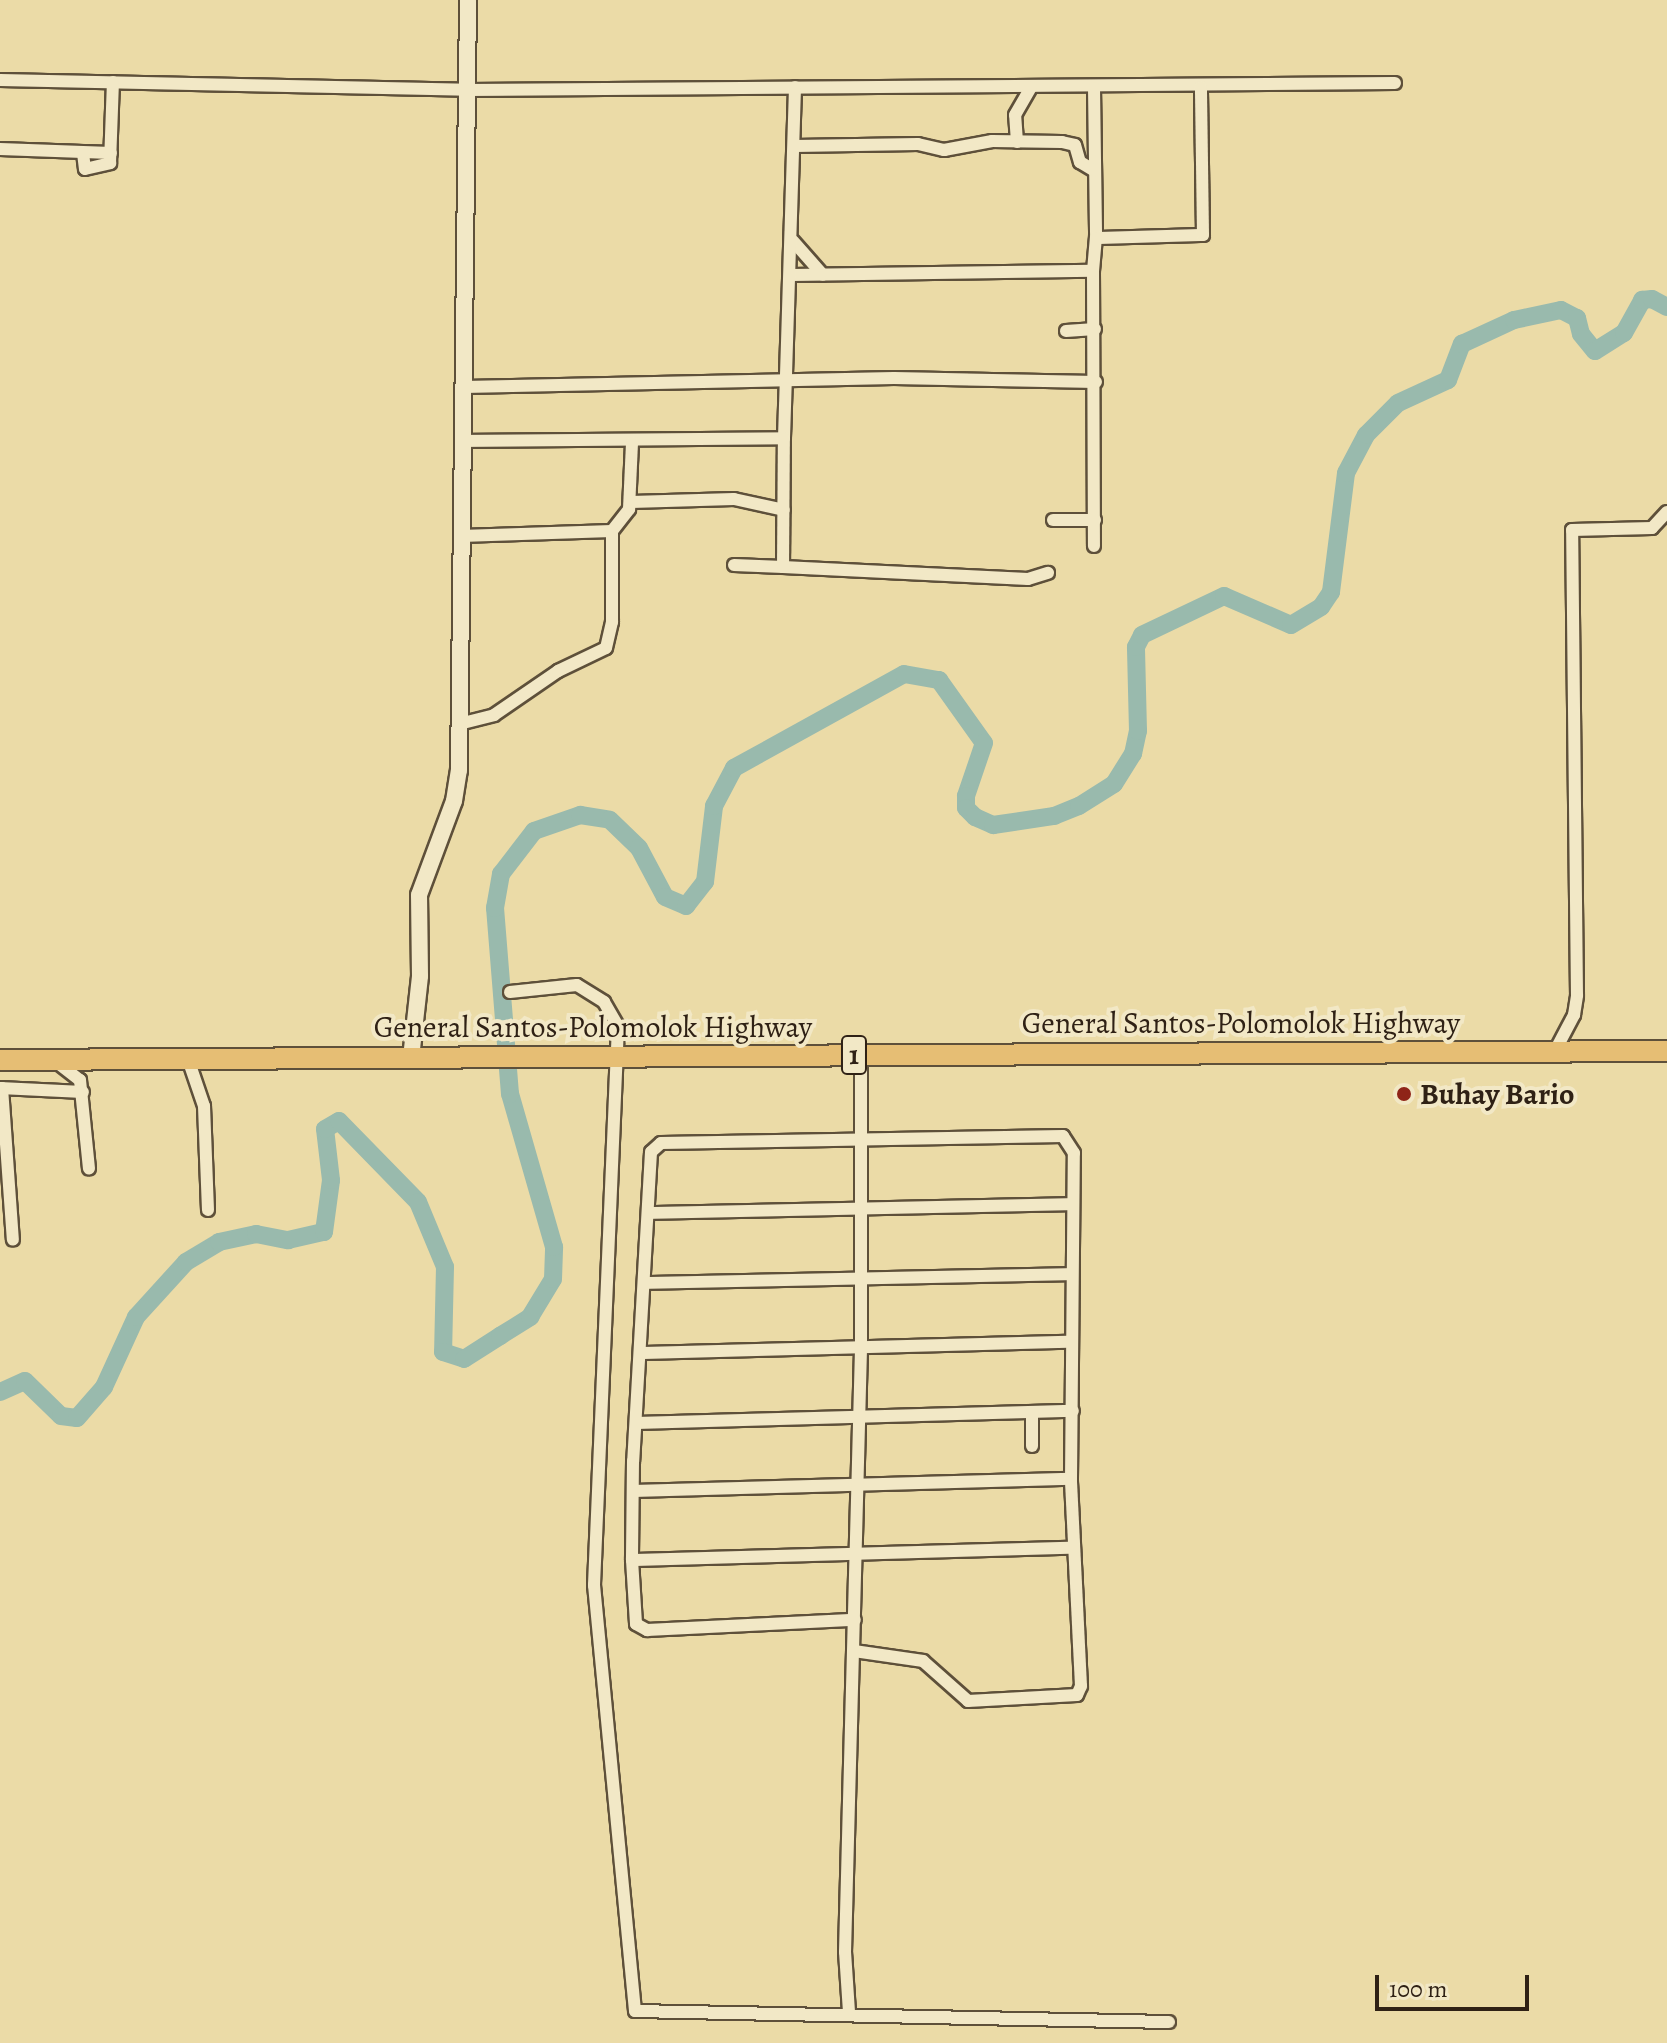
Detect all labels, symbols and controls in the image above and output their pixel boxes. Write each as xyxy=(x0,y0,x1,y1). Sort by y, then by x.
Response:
street label: General Santos-Polomolok Highway xyxy=(1022,1005,1460,1041)
street label: General Santos-Polomolok Highway xyxy=(374,1009,812,1045)
road number: 1 xyxy=(840,1031,868,1079)
place label: Buhay Bario xyxy=(1420,1076,1575,1112)
marker: Buhay Bario xyxy=(1395,1085,1413,1103)
scale bar xyxy=(1379,1959,1533,2009)
text: 100 m xyxy=(1389,1973,1448,2005)

